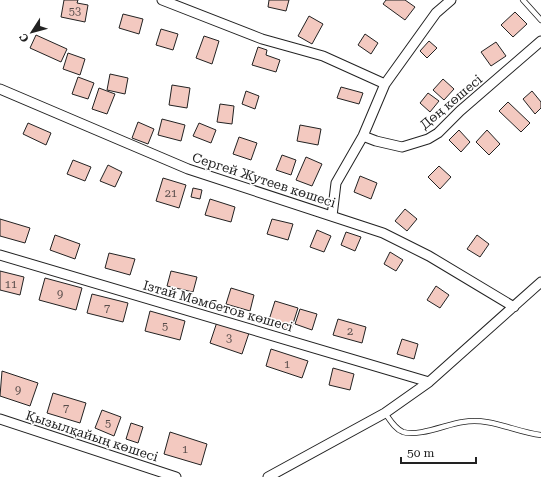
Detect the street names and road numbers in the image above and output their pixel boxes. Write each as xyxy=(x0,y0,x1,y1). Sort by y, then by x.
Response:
street label: Дөң көшесі xyxy=(417,72,485,132)
street label: Сергей Жутеев көшесі xyxy=(190,150,338,210)
street label: Ізтай Мәмбетов көшесі xyxy=(141,277,295,335)
street label: Қызылқайың көшесі xyxy=(24,407,160,465)

